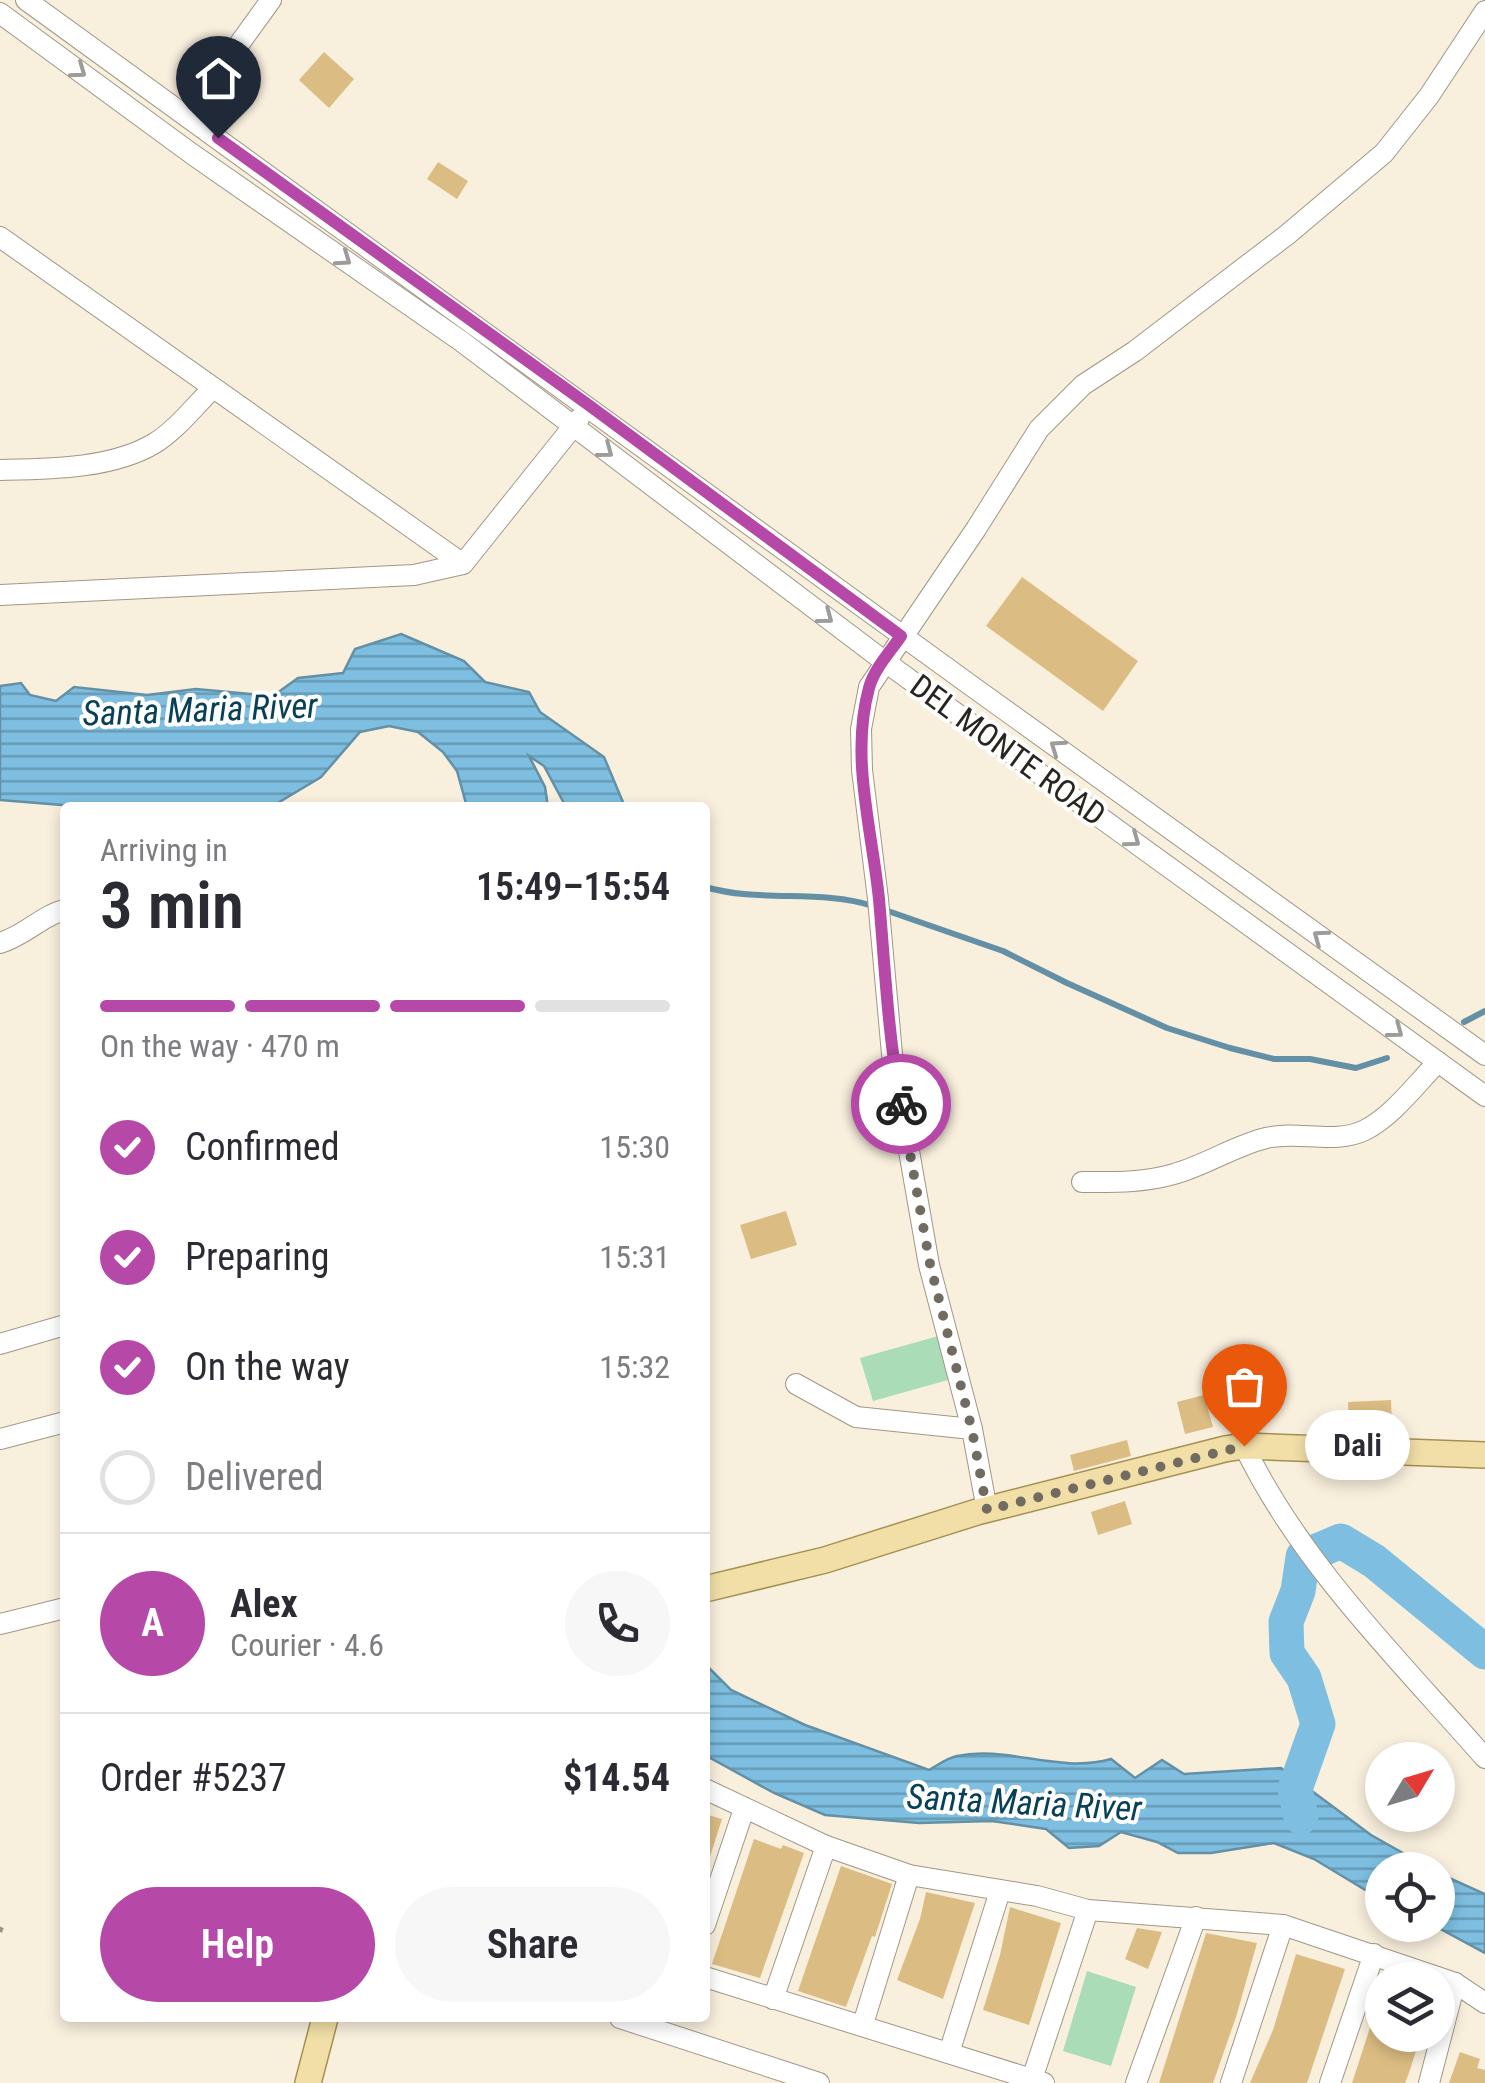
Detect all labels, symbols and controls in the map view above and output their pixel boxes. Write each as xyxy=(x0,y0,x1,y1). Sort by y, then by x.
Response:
pin xyxy=(176,36,261,139)
icon: home xyxy=(191,51,246,106)
one-way arrow xyxy=(68,59,86,77)
one-way arrow xyxy=(332,247,351,265)
one-way arrow xyxy=(595,439,613,457)
one-way arrow xyxy=(815,605,833,622)
street label: DEL MONTE ROAD xyxy=(903,666,1113,834)
water label: Santa Maria River xyxy=(82,685,319,735)
one-way arrow xyxy=(1049,740,1068,759)
one-way arrow xyxy=(1122,828,1141,846)
text: Arriving in xyxy=(100,831,228,869)
text: 15:49–15:54 xyxy=(476,865,670,909)
text: 3 min xyxy=(100,868,244,944)
one-way arrow xyxy=(1313,930,1332,949)
one-way arrow xyxy=(1385,1020,1403,1037)
text: On the way · 470 m xyxy=(100,1027,340,1065)
courier xyxy=(851,1054,951,1154)
icon: bike xyxy=(874,1077,929,1132)
icon: check xyxy=(100,1120,155,1175)
text: Confirmed xyxy=(185,1125,340,1169)
text: 15:30 xyxy=(599,1128,670,1166)
icon: check xyxy=(100,1230,155,1285)
text: Preparing xyxy=(185,1235,330,1279)
text: 15:31 xyxy=(599,1238,670,1276)
icon: check xyxy=(100,1340,155,1395)
pin xyxy=(1202,1344,1287,1447)
text: On the way xyxy=(185,1345,350,1389)
text: 15:32 xyxy=(599,1348,670,1386)
icon: bag xyxy=(1217,1359,1272,1414)
callout: Dali xyxy=(1304,1411,1409,1481)
text: Dali xyxy=(1333,1426,1382,1464)
text: Delivered xyxy=(185,1455,324,1499)
button: phone xyxy=(565,1571,670,1676)
text: Alex xyxy=(230,1582,298,1626)
text: A xyxy=(141,1601,164,1645)
text: Courier · 4.6 xyxy=(230,1626,384,1664)
north arrow xyxy=(1365,1742,1455,1832)
map controls xyxy=(1365,1742,1455,2052)
text: Order #5237 xyxy=(100,1756,287,1800)
text: $14.54 xyxy=(563,1756,670,1800)
water label: Santa Maria River xyxy=(905,1776,1143,1830)
button: locate xyxy=(1365,1852,1455,1942)
button: Help xyxy=(100,1887,375,2002)
button: Share xyxy=(395,1887,670,2002)
button: layers xyxy=(1365,1962,1455,2052)

